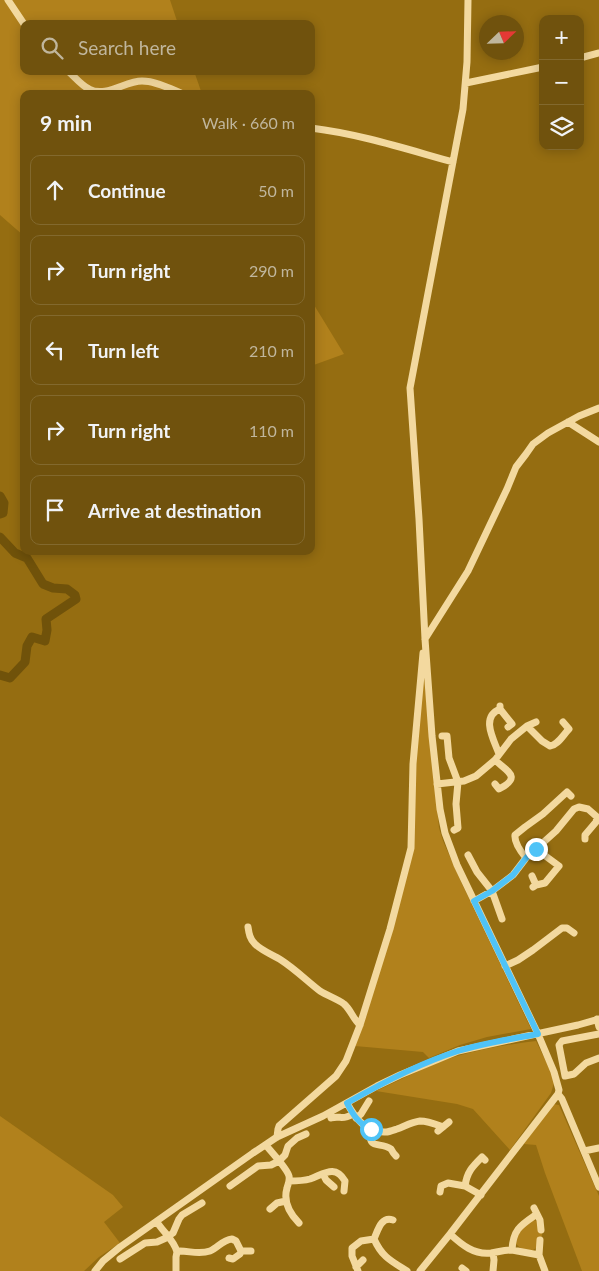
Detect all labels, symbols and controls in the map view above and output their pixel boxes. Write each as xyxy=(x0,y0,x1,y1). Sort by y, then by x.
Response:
north arrow xyxy=(479,15,524,60)
map controls xyxy=(539,15,584,150)
button: + xyxy=(539,15,584,60)
search box xyxy=(20,20,315,75)
icon: search xyxy=(38,34,66,62)
text: Search here xyxy=(78,36,176,59)
button: − xyxy=(539,60,584,105)
button: layers xyxy=(539,105,584,150)
text: 9 min xyxy=(40,110,92,135)
text: Walk · 660 m xyxy=(202,113,295,132)
icon: ahead xyxy=(41,176,69,204)
text: Continue xyxy=(88,179,166,202)
text: 50 m xyxy=(258,181,294,200)
icon: right xyxy=(41,256,69,284)
text: Turn right xyxy=(88,259,170,282)
text: 290 m xyxy=(249,261,294,280)
icon: left xyxy=(41,336,69,364)
text: Turn left xyxy=(88,339,159,362)
text: 210 m xyxy=(249,341,294,360)
icon: right xyxy=(41,416,69,444)
text: Turn right xyxy=(88,419,170,442)
text: 110 m xyxy=(249,421,294,440)
icon: arrive xyxy=(41,496,69,524)
text: Arrive at destination xyxy=(88,499,261,522)
route end xyxy=(525,838,548,861)
route start xyxy=(360,1118,383,1141)

